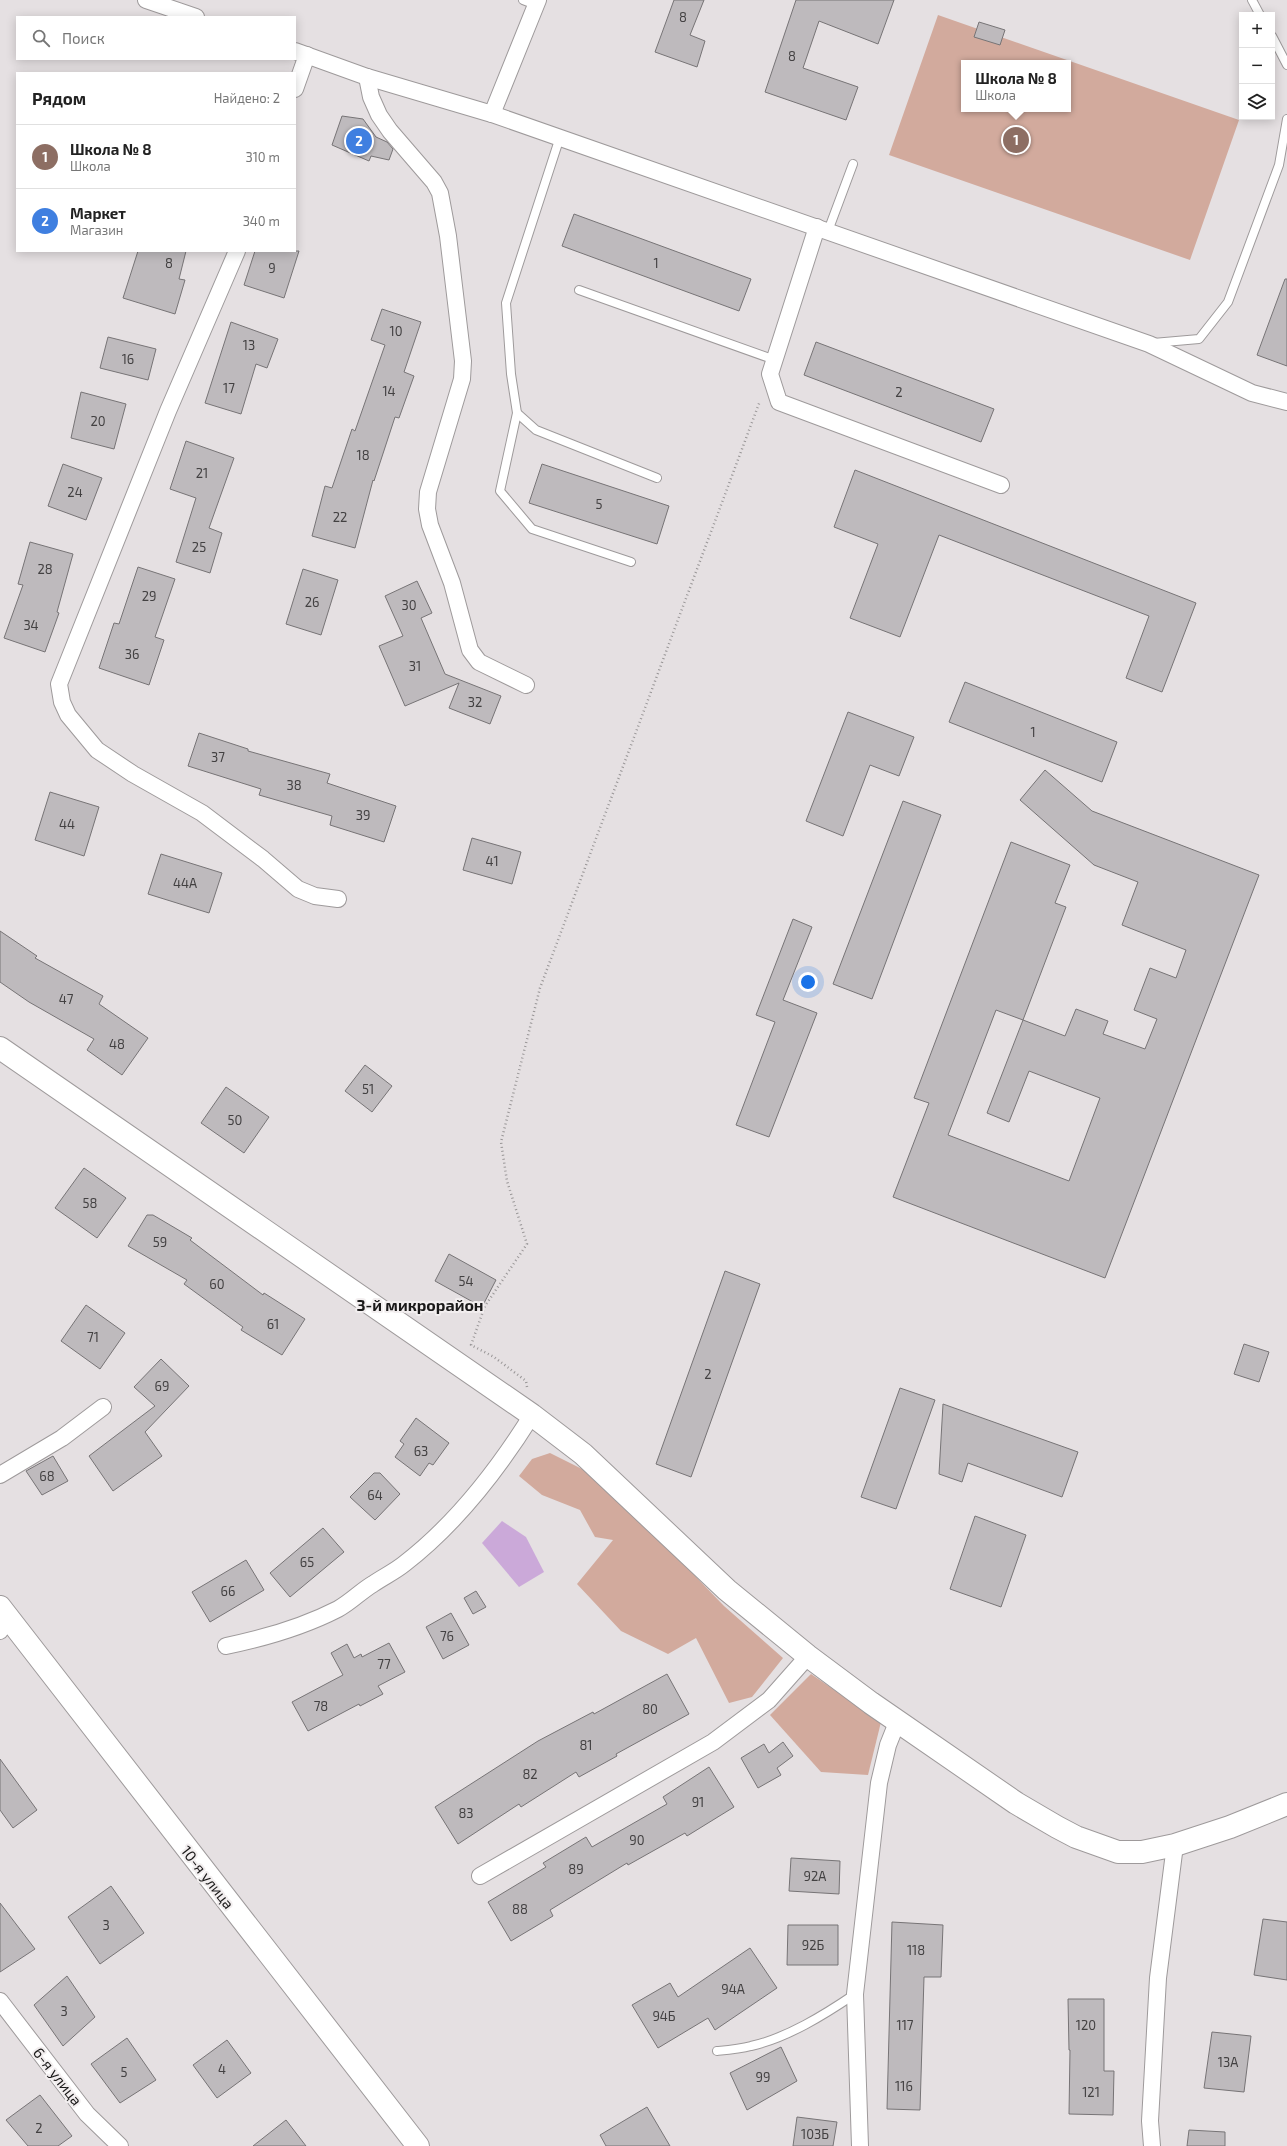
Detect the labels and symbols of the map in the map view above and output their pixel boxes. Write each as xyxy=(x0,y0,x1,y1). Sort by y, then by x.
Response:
house number: 8 xyxy=(679,9,687,25)
house number: 8 xyxy=(788,48,796,64)
pin: 1 xyxy=(1003,125,1029,155)
pin: 2 xyxy=(346,126,372,156)
house number: 8 xyxy=(165,255,173,271)
house number: 1 xyxy=(653,255,659,271)
house number: 9 xyxy=(268,260,276,276)
house number: 10 xyxy=(389,323,403,339)
house number: 13 xyxy=(243,337,255,353)
house number: 16 xyxy=(122,351,134,367)
house number: 17 xyxy=(223,380,235,396)
house number: 14 xyxy=(382,383,396,399)
house number: 2 xyxy=(895,384,903,400)
house number: 20 xyxy=(90,413,106,429)
house number: 18 xyxy=(356,447,370,463)
house number: 21 xyxy=(196,465,208,481)
house number: 24 xyxy=(67,484,83,500)
house number: 5 xyxy=(596,496,603,512)
house number: 22 xyxy=(333,509,347,525)
house number: 25 xyxy=(192,539,206,555)
house number: 28 xyxy=(37,561,53,577)
house number: 29 xyxy=(142,588,156,604)
house number: 26 xyxy=(305,594,319,610)
house number: 30 xyxy=(401,597,417,613)
house number: 34 xyxy=(23,617,39,633)
house number: 36 xyxy=(125,646,139,662)
house number: 31 xyxy=(409,658,421,674)
house number: 32 xyxy=(468,694,482,710)
house number: 1 xyxy=(1030,724,1036,740)
house number: 37 xyxy=(211,749,225,765)
house number: 38 xyxy=(286,777,302,793)
house number: 39 xyxy=(356,807,370,823)
house number: 44 xyxy=(59,816,75,832)
house number: 41 xyxy=(485,853,499,869)
house number: 44А xyxy=(173,875,197,891)
your location xyxy=(798,972,818,992)
house number: 47 xyxy=(59,991,74,1007)
house number: 48 xyxy=(109,1036,125,1052)
house number: 51 xyxy=(362,1081,374,1097)
house number: 50 xyxy=(228,1112,242,1128)
house number: 58 xyxy=(83,1195,97,1211)
house number: 59 xyxy=(153,1234,167,1250)
house number: 54 xyxy=(459,1273,473,1289)
house number: 60 xyxy=(209,1276,225,1292)
district label: 3-й микрорайон xyxy=(356,1295,484,1314)
house number: 61 xyxy=(267,1316,279,1332)
house number: 71 xyxy=(87,1329,99,1345)
house number: 2 xyxy=(704,1366,712,1382)
house number: 69 xyxy=(155,1378,169,1394)
house number: 63 xyxy=(414,1443,428,1459)
house number: 68 xyxy=(39,1468,55,1484)
house number: 64 xyxy=(367,1487,383,1503)
house number: 65 xyxy=(300,1554,314,1570)
house number: 66 xyxy=(221,1583,235,1599)
house number: 76 xyxy=(440,1628,454,1644)
house number: 77 xyxy=(377,1656,391,1672)
house number: 78 xyxy=(314,1698,328,1714)
house number: 80 xyxy=(642,1701,658,1717)
house number: 81 xyxy=(579,1737,593,1753)
house number: 82 xyxy=(522,1766,538,1782)
house number: 91 xyxy=(692,1794,704,1810)
house number: 83 xyxy=(458,1805,474,1821)
house number: 90 xyxy=(629,1832,645,1848)
street label: 10-я улица xyxy=(177,1842,238,1913)
house number: 89 xyxy=(568,1861,584,1877)
house number: 92А xyxy=(804,1868,826,1884)
house number: 88 xyxy=(512,1901,528,1917)
house number: 3 xyxy=(102,1917,110,1933)
house number: 92Б xyxy=(802,1937,824,1953)
house number: 118 xyxy=(907,1942,925,1958)
house number: 94А xyxy=(721,1981,745,1997)
house number: 3 xyxy=(60,2003,68,2019)
house number: 94Б xyxy=(652,2008,676,2024)
house number: 117 xyxy=(896,2017,914,2033)
house number: 120 xyxy=(1076,2017,1096,2033)
street label: 6-я улица xyxy=(29,2043,86,2109)
house number: 13А xyxy=(1218,2054,1238,2070)
house number: 4 xyxy=(218,2061,226,2077)
house number: 5 xyxy=(121,2064,128,2080)
house number: 99 xyxy=(756,2069,770,2085)
house number: 116 xyxy=(895,2078,913,2094)
house number: 121 xyxy=(1082,2084,1100,2100)
house number: 2 xyxy=(35,2120,43,2136)
house number: 103Б xyxy=(801,2126,829,2142)

